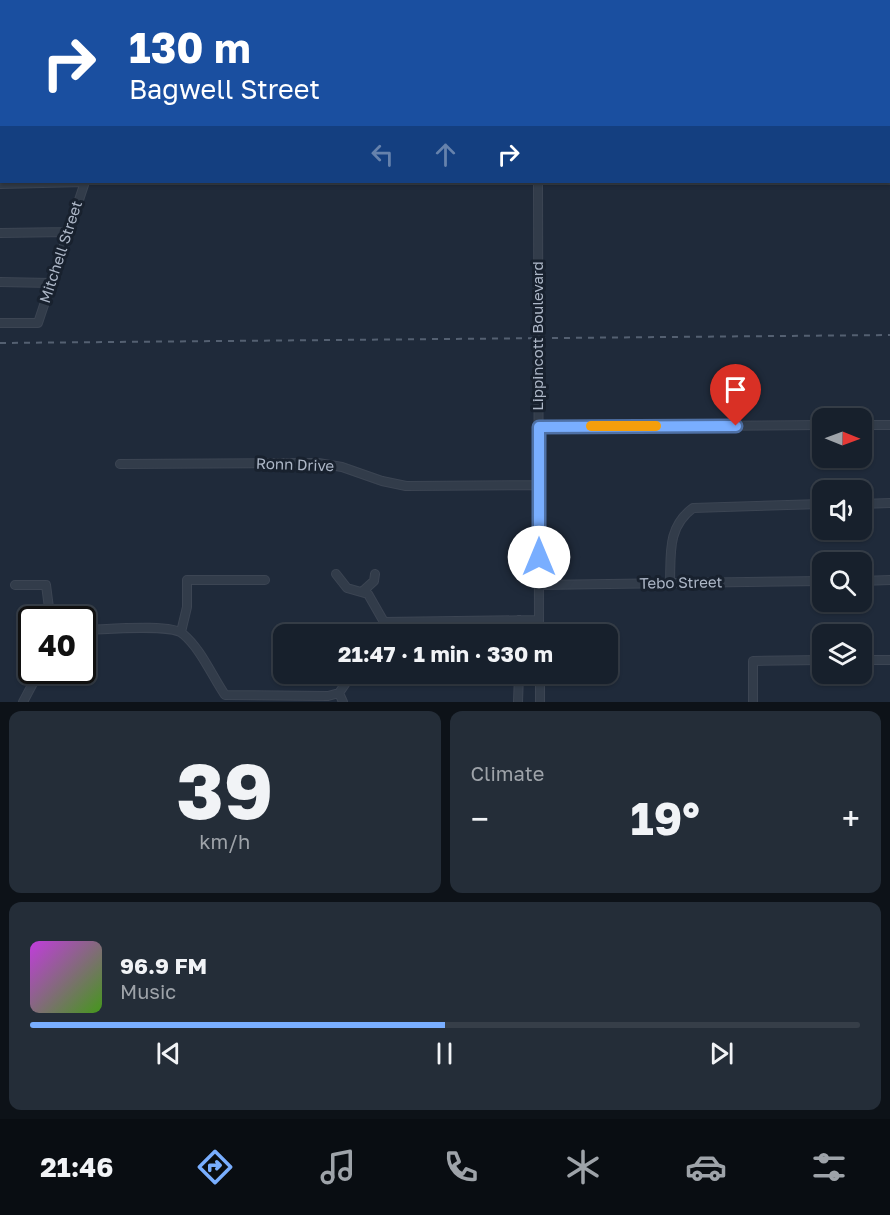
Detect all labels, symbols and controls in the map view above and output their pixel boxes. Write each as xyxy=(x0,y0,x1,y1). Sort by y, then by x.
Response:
text: 130 m xyxy=(129,22,251,72)
icon: right xyxy=(30,24,108,102)
text: Bagwell Street xyxy=(129,73,320,105)
icon: left xyxy=(366,138,399,171)
icon: ahead xyxy=(429,138,462,171)
icon: right xyxy=(492,138,525,171)
street label: Mitchell Street xyxy=(35,198,85,305)
street label: Lippincott Boulevard xyxy=(528,261,546,411)
pin xyxy=(710,364,761,426)
icon: arrive xyxy=(719,373,752,406)
north arrow xyxy=(812,408,872,468)
map controls xyxy=(812,408,872,684)
street label: Ronn Drive xyxy=(256,454,335,474)
button: sound xyxy=(812,480,872,540)
position arrow xyxy=(507,525,571,589)
button: search xyxy=(812,552,872,612)
street label: Tebo Street xyxy=(639,572,723,592)
speed limit sign: 40 xyxy=(18,606,96,684)
button: layers xyxy=(812,624,872,684)
text: 21:47 · 1 min · 330 m xyxy=(338,640,553,667)
text: 39 xyxy=(176,743,273,836)
text: Climate xyxy=(471,761,544,785)
text: 19° xyxy=(631,791,700,845)
text: − xyxy=(471,799,489,838)
text: + xyxy=(842,799,860,838)
text: km/h xyxy=(199,829,250,853)
text: 96.9 FM xyxy=(120,952,207,979)
text: Music xyxy=(120,979,176,1003)
icon: previous xyxy=(152,1037,185,1070)
icon: pause xyxy=(428,1037,461,1070)
icon: next xyxy=(705,1037,738,1070)
icon: directions xyxy=(194,1146,236,1188)
icon: music xyxy=(317,1146,359,1188)
icon: phone xyxy=(440,1146,482,1188)
icon: climate xyxy=(562,1146,604,1188)
icon: car xyxy=(685,1146,727,1188)
icon: filters xyxy=(808,1146,850,1188)
text: 21:46 xyxy=(40,1151,113,1183)

